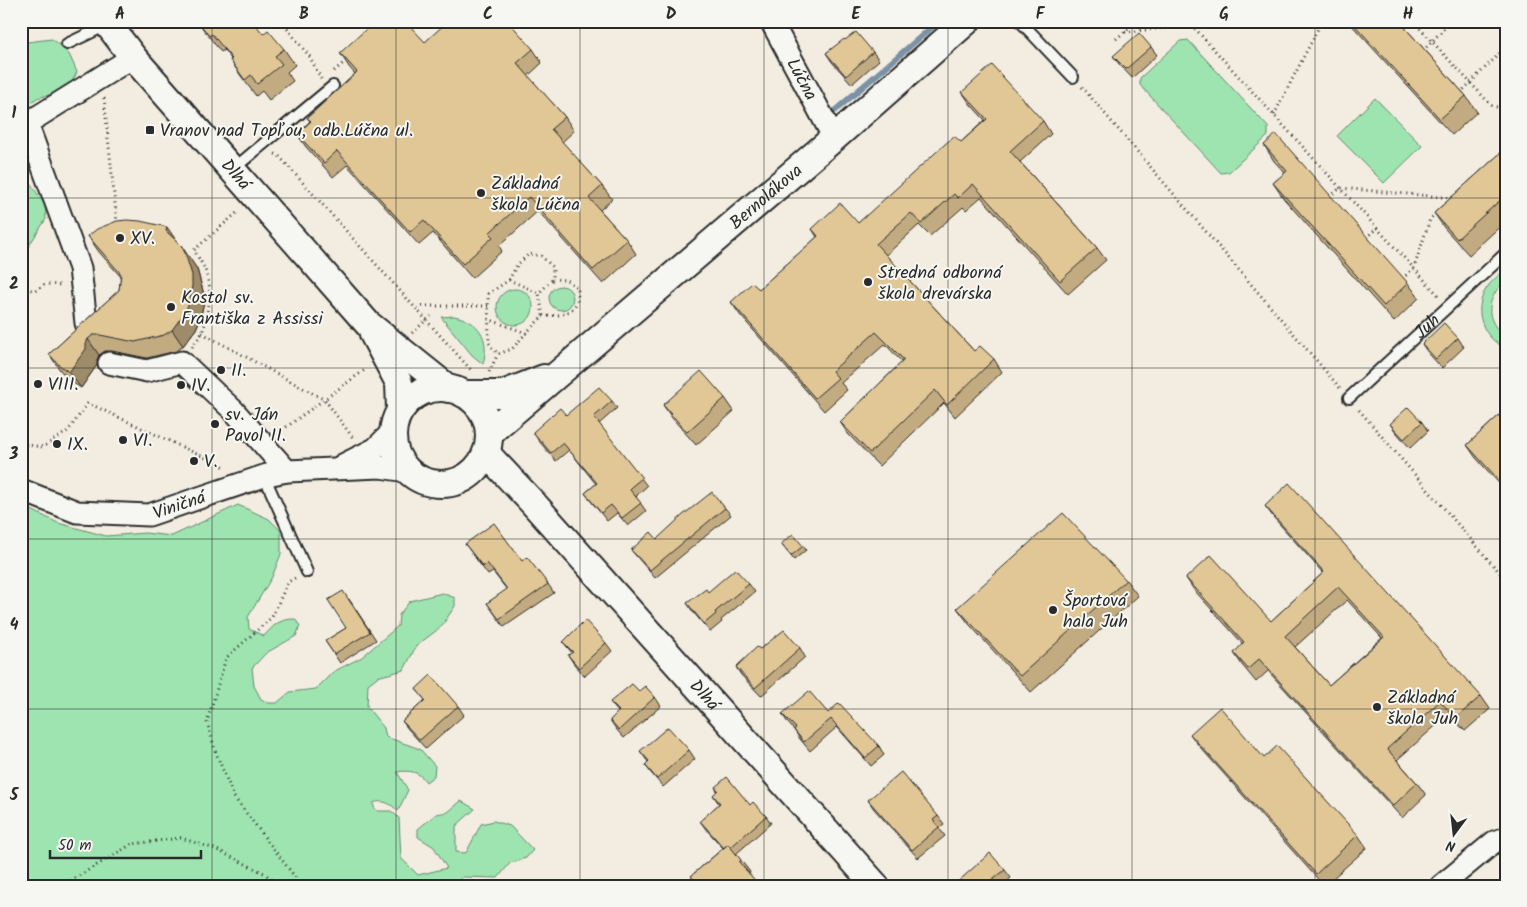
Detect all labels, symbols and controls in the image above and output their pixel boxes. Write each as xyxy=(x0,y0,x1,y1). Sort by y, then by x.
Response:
text: A xyxy=(115,2,125,27)
text: B xyxy=(299,2,309,27)
text: C xyxy=(483,2,493,27)
text: D xyxy=(666,2,677,27)
text: E xyxy=(852,2,862,27)
text: F xyxy=(1036,2,1046,27)
text: G xyxy=(1219,2,1229,27)
text: H xyxy=(1403,2,1413,27)
street label: Lúčna xyxy=(778,53,824,106)
text: 1 xyxy=(12,101,17,126)
place label: Vranov nad Topľou, odb.Lúčna ul. xyxy=(160,117,413,146)
marker: Vranov nad Topľou, odb.Lúčna ul. xyxy=(144,124,156,136)
street label: Dlhá xyxy=(213,153,258,199)
street label: Bernolákova xyxy=(723,158,810,237)
place label: Základná škola Lúčna xyxy=(491,170,580,220)
marker: Základná škola Lúčna xyxy=(475,187,487,199)
place label: XV. xyxy=(130,225,155,254)
marker: XV. xyxy=(114,232,126,244)
place label: Stredná odborná škola drevárska xyxy=(878,259,1003,309)
text: 2 xyxy=(9,272,19,297)
marker: Stredná odborná škola drevárska xyxy=(862,276,874,288)
place label: Kostol sv. Františka z Assissi xyxy=(181,284,323,334)
marker: Kostol sv. Františka z Assissi xyxy=(165,301,177,313)
street label: Juh xyxy=(1408,307,1448,347)
place label: II. xyxy=(231,357,246,386)
marker: II. xyxy=(215,364,227,376)
place label: VIII. xyxy=(48,371,79,400)
place label: IV. xyxy=(191,372,210,401)
marker: VIII. xyxy=(32,378,44,390)
marker: IV. xyxy=(175,379,187,391)
place label: sv. Ján Pavol II. xyxy=(225,401,286,451)
marker: sv. Ján Pavol II. xyxy=(209,418,221,430)
place label: VI. xyxy=(133,427,152,456)
place label: IX. xyxy=(67,431,88,460)
marker: VI. xyxy=(117,434,129,446)
marker: IX. xyxy=(51,438,63,450)
text: 3 xyxy=(9,442,19,467)
place label: V. xyxy=(204,448,218,477)
marker: V. xyxy=(188,455,200,467)
street label: Viničná xyxy=(149,483,211,529)
place label: Športová hala Juh xyxy=(1063,587,1128,637)
marker: Športová hala Juh xyxy=(1047,604,1059,616)
text: 4 xyxy=(10,613,19,638)
street label: Dlhá xyxy=(681,673,727,719)
place label: Základná škola Juh xyxy=(1387,684,1458,734)
marker: Základná škola Juh xyxy=(1371,701,1383,713)
text: 5 xyxy=(9,783,20,808)
north arrow xyxy=(1430,810,1480,860)
scale bar xyxy=(50,827,201,859)
text: 50 m xyxy=(58,834,92,858)
text: N xyxy=(1444,834,1458,857)

